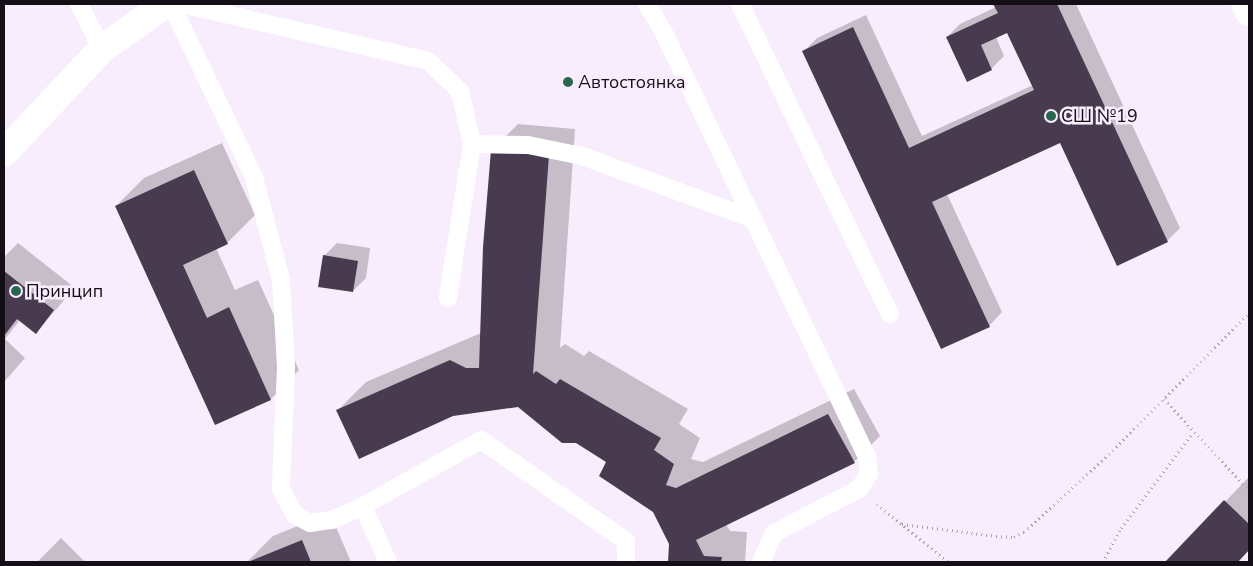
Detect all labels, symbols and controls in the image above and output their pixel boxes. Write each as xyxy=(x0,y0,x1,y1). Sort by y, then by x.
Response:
place label: Автостоянка xyxy=(578,71,685,93)
marker: Автостоянка xyxy=(562,76,574,88)
place label: СШ №19 xyxy=(1061,105,1138,127)
marker: СШ №19 xyxy=(1045,110,1057,122)
place label: Принцип xyxy=(26,280,103,302)
marker: Принцип xyxy=(10,285,22,297)

